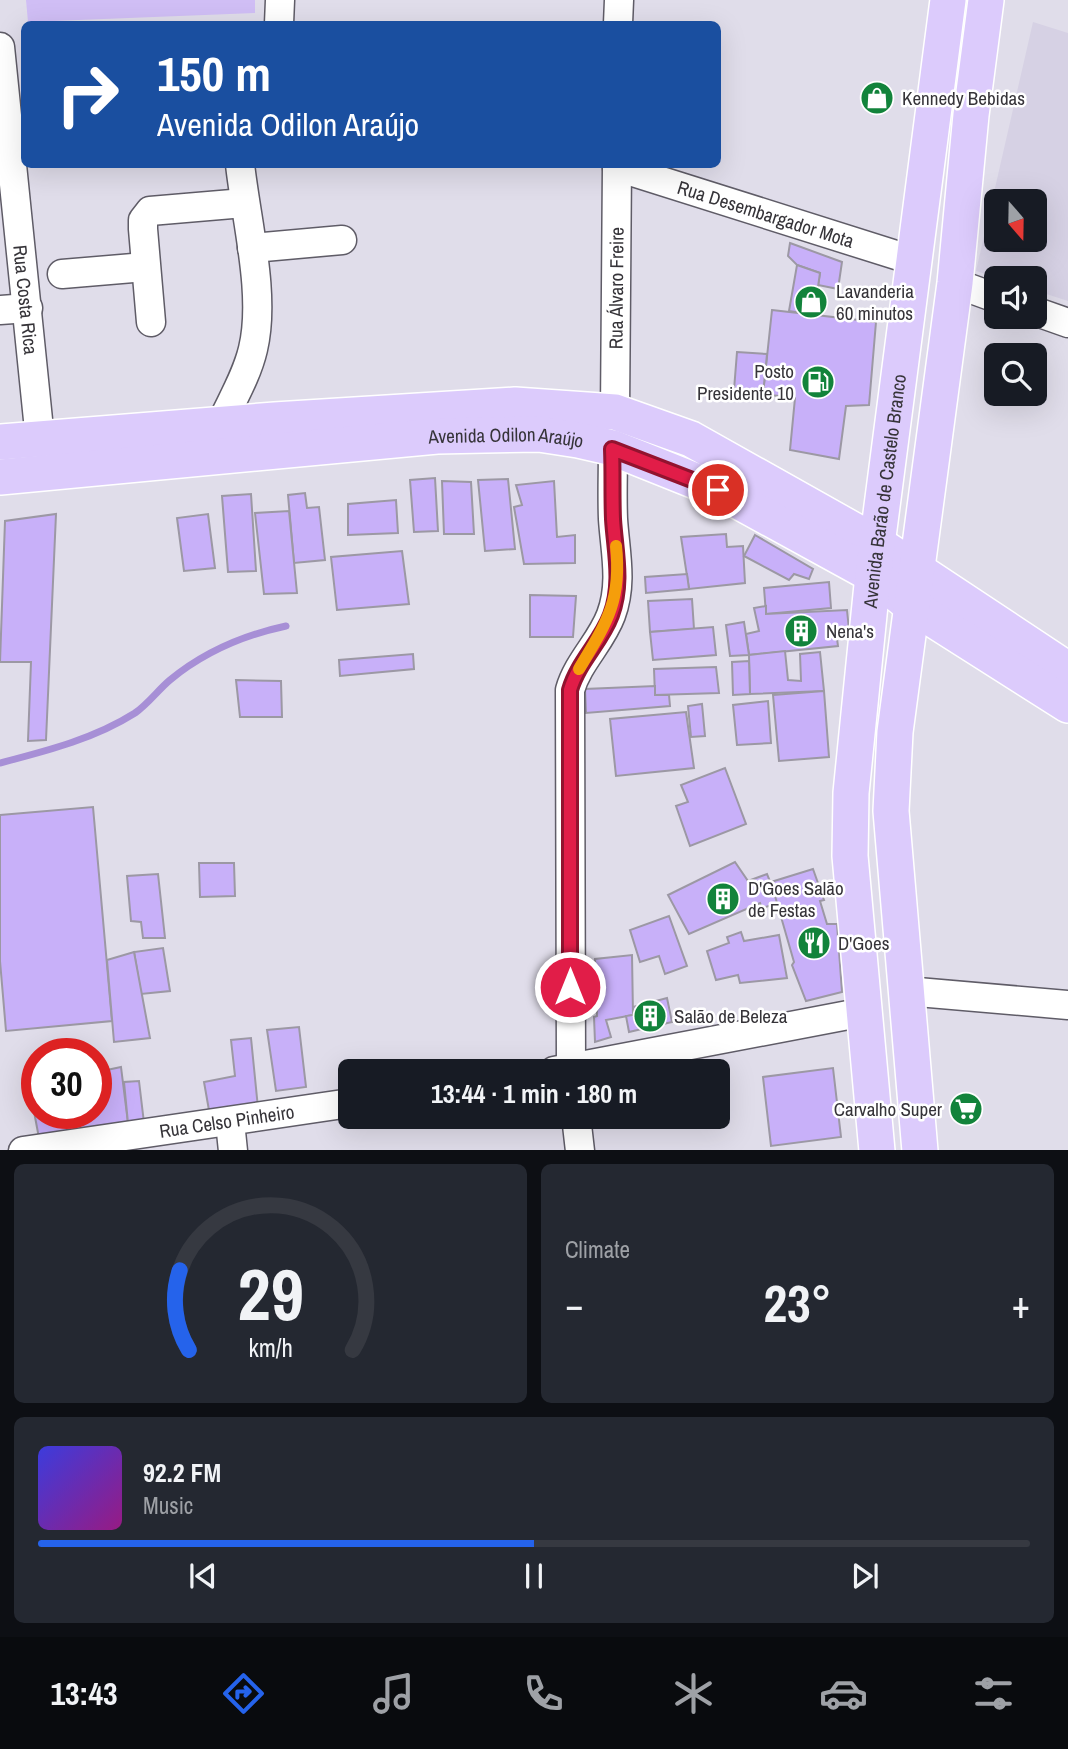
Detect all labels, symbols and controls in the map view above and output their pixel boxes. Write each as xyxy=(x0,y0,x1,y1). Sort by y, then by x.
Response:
text: 150 m xyxy=(157,40,271,106)
icon: right xyxy=(42,49,133,140)
shop icon: Kennedy Bebidas xyxy=(858,79,896,117)
place label: Kennedy Bebidas xyxy=(902,85,1025,111)
text: Avenida Odilon Araújo xyxy=(157,103,419,146)
street label: Rua Desembargador Mota xyxy=(674,174,858,254)
north arrow xyxy=(984,189,1046,252)
map controls xyxy=(984,189,1047,406)
street label: Rua Álvaro Freire xyxy=(603,227,629,349)
street label: Rua Costa Rica xyxy=(7,244,44,356)
button: sound xyxy=(984,266,1047,329)
place label: Lavanderia 60 minutos xyxy=(836,278,914,326)
shop icon: Lavanderia 60 minutos xyxy=(792,283,830,321)
button: search xyxy=(984,343,1047,406)
place label: Posto Presidente 10 xyxy=(697,358,794,406)
fuel station icon: Posto Presidente 10 xyxy=(799,363,837,401)
street label: Avenida Barão de Castelo Branco xyxy=(857,373,912,610)
street label: Avenida Odilon Araújo xyxy=(426,421,586,454)
pin xyxy=(688,460,748,520)
icon: arrive xyxy=(699,471,737,509)
building icon: Nena's xyxy=(782,612,820,650)
place label: Nena's xyxy=(826,618,874,644)
place label: D'Goes Salão de Festas xyxy=(748,875,844,923)
building icon: D'Goes Salão de Festas xyxy=(704,880,742,918)
restaurant icon: D'Goes xyxy=(795,924,833,962)
place label: D'Goes xyxy=(838,930,890,956)
position arrow xyxy=(533,950,607,1024)
building icon: Salão de Beleza xyxy=(631,997,669,1035)
place label: Salão de Beleza xyxy=(674,1003,788,1029)
speed limit sign: 30 xyxy=(21,1038,112,1129)
text: 13:44 · 1 min · 180 m xyxy=(431,1076,637,1111)
supermarket icon: Carvalho Super xyxy=(947,1090,985,1128)
place label: Carvalho Super xyxy=(834,1096,943,1122)
street label: Rua Celso Pinheiro xyxy=(158,1098,296,1144)
text: Climate xyxy=(565,1234,630,1265)
text: 29 xyxy=(237,1245,304,1343)
text: 23° xyxy=(763,1268,832,1338)
text: − xyxy=(565,1279,583,1330)
text: + xyxy=(1012,1279,1030,1330)
text: km/h xyxy=(248,1330,293,1364)
text: 92.2 FM xyxy=(143,1455,221,1490)
text: Music xyxy=(143,1490,193,1521)
icon: previous xyxy=(184,1557,222,1595)
icon: pause xyxy=(515,1557,553,1595)
icon: next xyxy=(846,1557,884,1595)
icon: directions xyxy=(219,1669,268,1718)
icon: music xyxy=(369,1669,418,1718)
icon: phone xyxy=(519,1669,568,1718)
icon: climate xyxy=(669,1669,718,1718)
icon: car xyxy=(819,1669,868,1718)
icon: filters xyxy=(969,1669,1018,1718)
text: 13:43 xyxy=(50,1672,118,1715)

